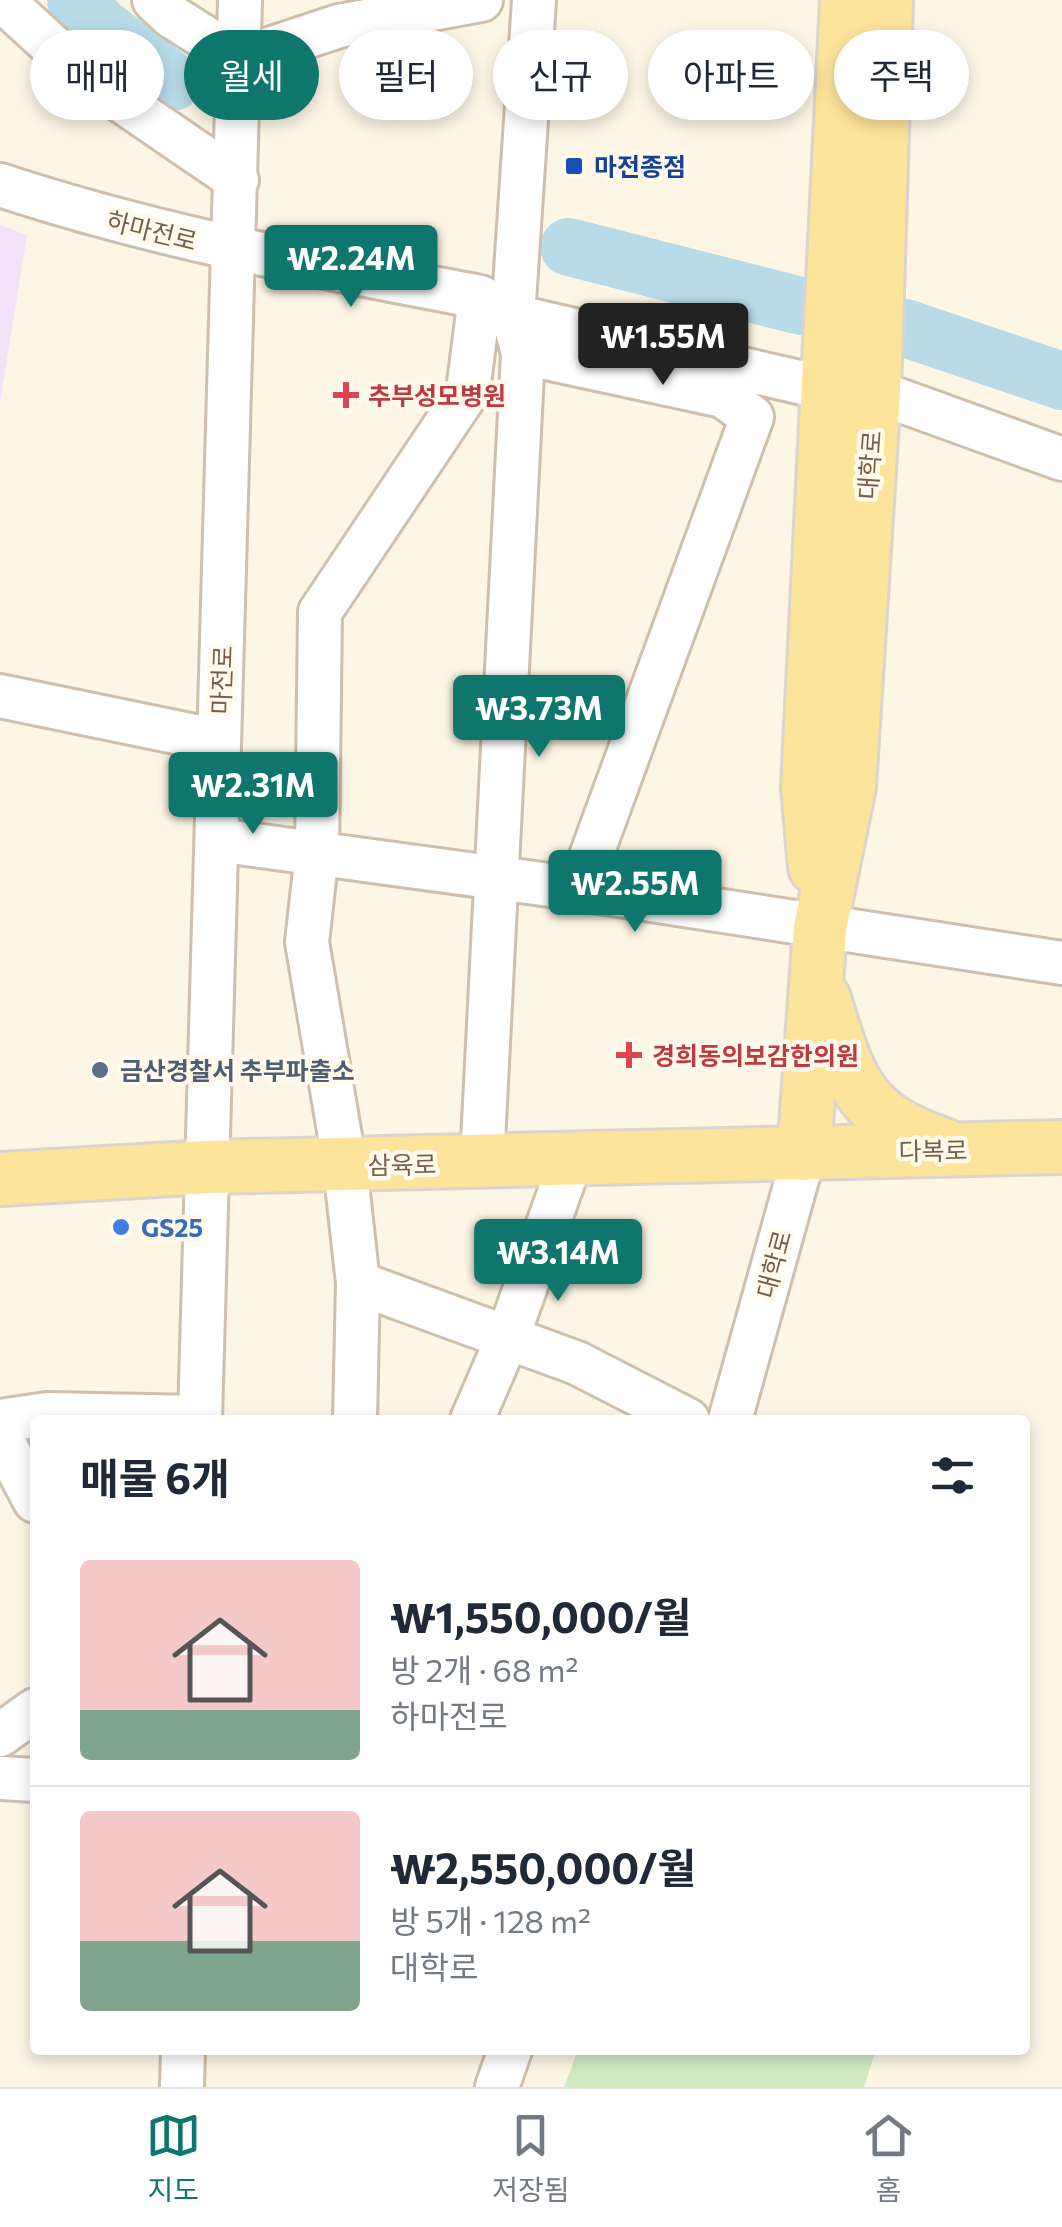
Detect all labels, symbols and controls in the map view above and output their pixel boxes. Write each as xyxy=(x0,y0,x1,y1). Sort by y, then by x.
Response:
chip: 매매 xyxy=(30,30,164,120)
chip: 월세 xyxy=(184,30,319,120)
chip: 필터 xyxy=(339,30,473,120)
chip: 신규 xyxy=(493,30,628,120)
chip: 아파트 xyxy=(648,30,814,120)
chip: 주택 xyxy=(834,30,969,120)
place label: 마전종점 xyxy=(594,151,686,181)
marker: 마전종점 xyxy=(563,155,585,177)
street label: 하마전로 xyxy=(104,204,200,256)
pin: ₩2.24M xyxy=(270,225,432,310)
text: ₩2.24M xyxy=(286,237,416,277)
pin: ₩1.55M xyxy=(582,303,744,388)
text: ₩1.55M xyxy=(600,315,726,355)
place label: 추부성모병원 xyxy=(368,380,506,410)
marker: 추부성모병원 xyxy=(333,382,359,408)
street label: 대학로 xyxy=(852,430,886,500)
street label: 마전로 xyxy=(205,645,237,715)
pin: ₩3.73M xyxy=(458,675,620,760)
text: ₩3.73M xyxy=(475,687,603,727)
pin: ₩2.31M xyxy=(172,752,334,837)
text: ₩2.31M xyxy=(191,764,315,804)
pin: ₩2.55M xyxy=(554,850,716,935)
text: ₩2.55M xyxy=(570,862,700,902)
place label: 경희동의보감한의원 xyxy=(652,1040,859,1070)
marker: 경희동의보감한의원 xyxy=(616,1042,642,1068)
place label: 금산경찰서 추부파출소 xyxy=(120,1055,355,1085)
marker: 금산경찰서 추부파출소 xyxy=(89,1059,111,1081)
street label: 다복로 xyxy=(898,1134,968,1166)
street label: 삼육로 xyxy=(367,1148,437,1180)
place label: GS25 xyxy=(141,1212,203,1242)
marker: GS25 xyxy=(110,1216,132,1238)
pin: ₩3.14M xyxy=(477,1219,639,1304)
street label: 대학로 xyxy=(750,1227,796,1301)
text: ₩3.14M xyxy=(496,1231,620,1271)
icon: filters xyxy=(925,1448,980,1503)
text: 매물 6개 xyxy=(80,1451,230,1503)
text: ₩1,550,000/월 xyxy=(390,1590,692,1642)
icon: home xyxy=(160,1600,280,1720)
text: 방 2개 · 68 m² xyxy=(390,1649,578,1689)
text: 하마전로 xyxy=(390,1695,508,1735)
text: ₩2,550,000/월 xyxy=(390,1841,696,1893)
icon: home xyxy=(160,1851,280,1971)
text: 방 5개 · 128 m² xyxy=(390,1900,591,1940)
text: 대학로 xyxy=(390,1946,478,1986)
tab: 지도 xyxy=(146,2108,201,2208)
tab: 저장됨 xyxy=(492,2108,570,2208)
tab: 홈 xyxy=(861,2108,916,2208)

